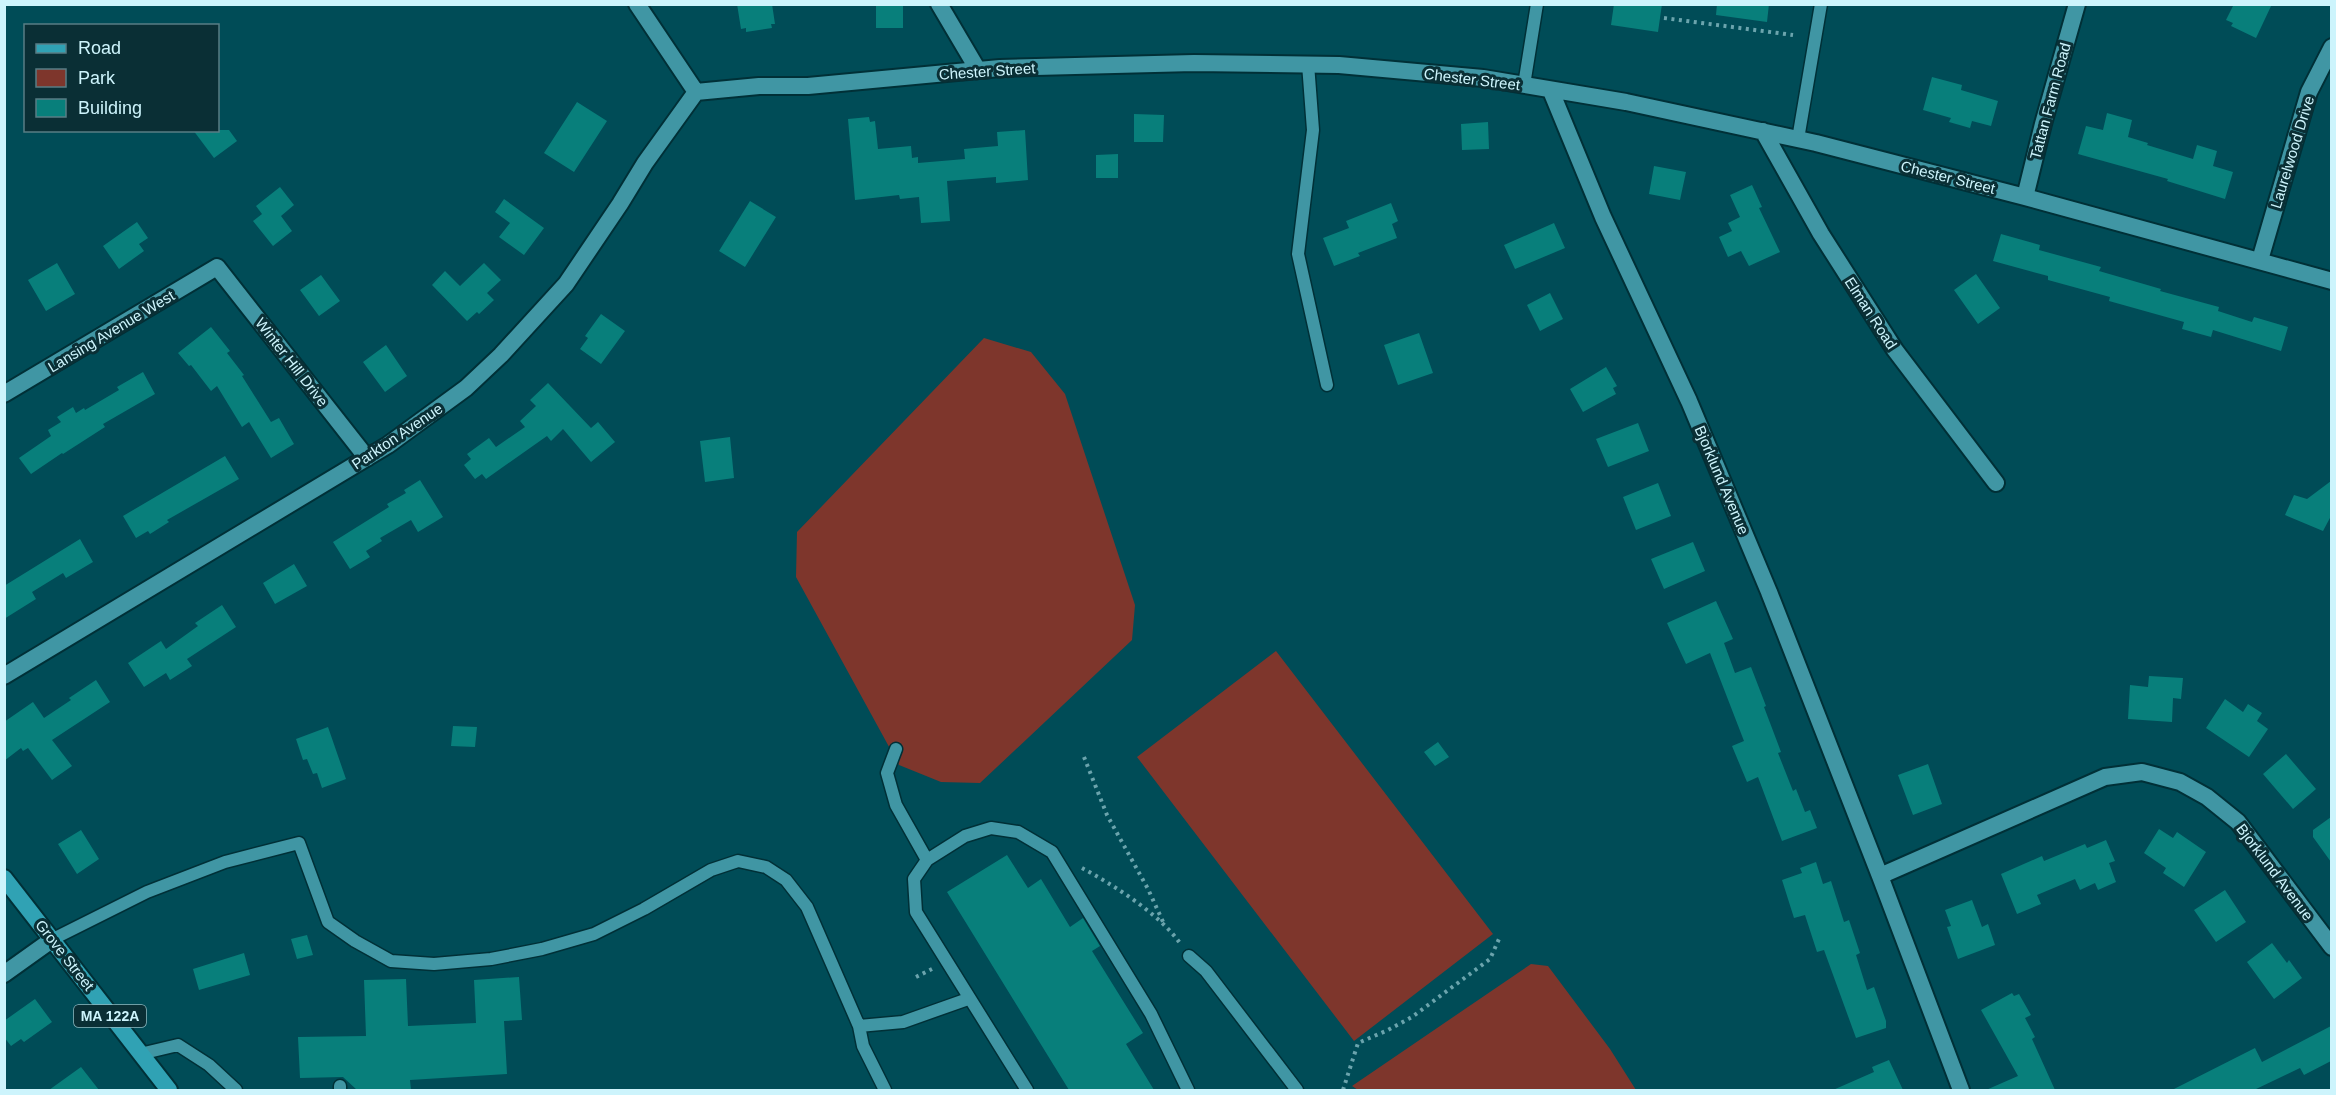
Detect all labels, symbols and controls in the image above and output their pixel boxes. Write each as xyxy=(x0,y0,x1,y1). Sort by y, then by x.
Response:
legend xyxy=(24,24,219,132)
text: Road xyxy=(78,38,121,58)
street label: Tattan Farm Road xyxy=(2026,41,2074,161)
street label: Chester Street xyxy=(938,59,1037,83)
street label: Chester Street xyxy=(1423,65,1522,93)
text: Park xyxy=(78,68,116,88)
street label: Laurelwood Drive xyxy=(2267,94,2317,210)
text: Building xyxy=(78,98,142,118)
street label: Chester Street xyxy=(1899,157,1998,197)
street label: Elman Road xyxy=(1841,274,1901,352)
street label: Lansing Avenue West xyxy=(45,286,178,376)
street label: Winter Hill Drive xyxy=(252,314,332,410)
street label: Parkton Avenue xyxy=(348,399,446,473)
street label: Bjorklund Avenue xyxy=(1691,423,1753,537)
street label: Bjorklund Avenue xyxy=(2233,820,2317,924)
street label: Grove Street xyxy=(32,916,98,994)
road number: MA 122A xyxy=(74,1005,146,1027)

